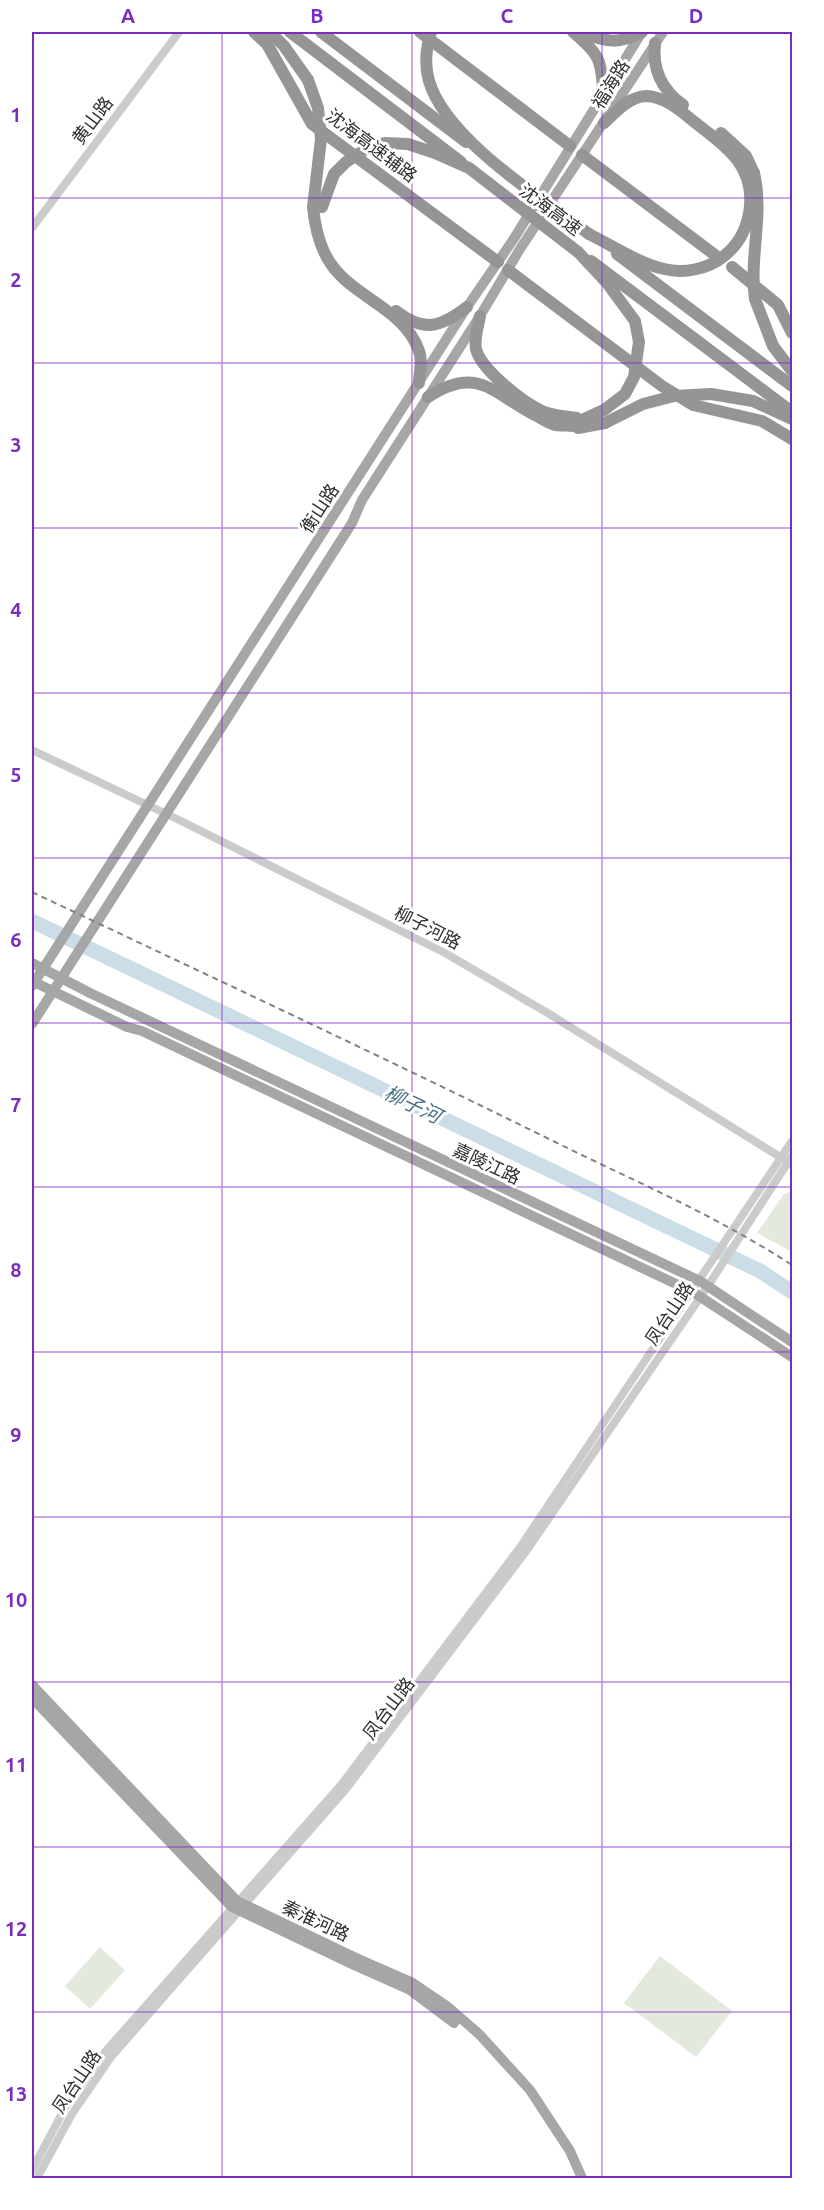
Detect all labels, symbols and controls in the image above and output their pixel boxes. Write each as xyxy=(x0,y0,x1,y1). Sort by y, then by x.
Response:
text: A xyxy=(121,4,135,27)
text: B xyxy=(310,4,324,27)
text: C xyxy=(501,4,514,27)
text: D xyxy=(689,4,703,27)
street label: 福海路 xyxy=(587,56,633,112)
street label: 黄山路 xyxy=(68,92,116,148)
text: 1 xyxy=(10,103,22,126)
street label: 沈海高速辅路 xyxy=(323,105,421,185)
street label: 沈海高速 xyxy=(516,179,586,239)
text: 2 xyxy=(10,268,22,291)
text: 3 xyxy=(10,433,22,456)
street label: 衡山路 xyxy=(296,480,342,536)
text: 4 xyxy=(10,598,22,621)
text: 5 xyxy=(10,763,22,786)
street label: 柳子河路 xyxy=(391,902,465,952)
text: 6 xyxy=(10,928,22,951)
water label: 柳子河 xyxy=(381,1081,449,1129)
text: 7 xyxy=(10,1093,22,1116)
street label: 嘉陵江路 xyxy=(450,1139,524,1187)
text: 8 xyxy=(10,1258,22,1281)
street label: 凤台山路 xyxy=(641,1278,697,1348)
text: 9 xyxy=(10,1423,22,1446)
text: 10 xyxy=(5,1588,27,1611)
street label: 凤台山路 xyxy=(358,1673,418,1743)
text: 11 xyxy=(5,1753,27,1776)
street label: 秦淮河路 xyxy=(279,1896,353,1944)
text: 12 xyxy=(5,1917,27,1940)
street label: 凤台山路 xyxy=(48,2046,104,2116)
text: 13 xyxy=(5,2082,27,2105)

